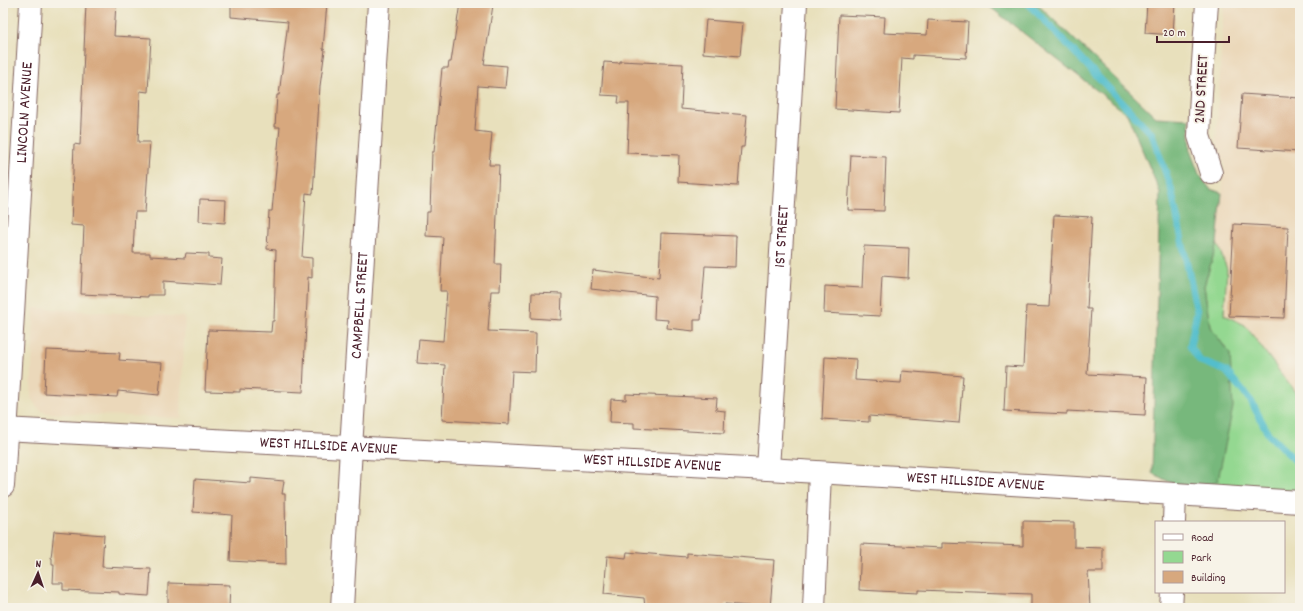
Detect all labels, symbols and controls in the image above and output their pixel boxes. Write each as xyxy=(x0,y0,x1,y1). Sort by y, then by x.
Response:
scale bar xyxy=(1157,18,1229,44)
text: 20 m xyxy=(1163,25,1186,42)
street label: 2ND STREET xyxy=(1189,53,1215,124)
street label: LINCOLN AVENUE xyxy=(10,61,39,164)
street label: 1ST STREET xyxy=(769,204,795,268)
street label: CAMPBELL STREET xyxy=(345,251,375,360)
street label: WEST HILLSIDE AVENUE xyxy=(259,431,399,461)
street label: WEST HILLSIDE AVENUE xyxy=(583,448,722,478)
street label: WEST HILLSIDE AVENUE xyxy=(906,466,1046,497)
legend xyxy=(1155,521,1285,593)
text: Road xyxy=(1191,530,1213,547)
text: Park xyxy=(1191,550,1212,567)
north arrow xyxy=(18,553,58,593)
text: N xyxy=(35,557,42,573)
text: Building xyxy=(1191,570,1226,587)

